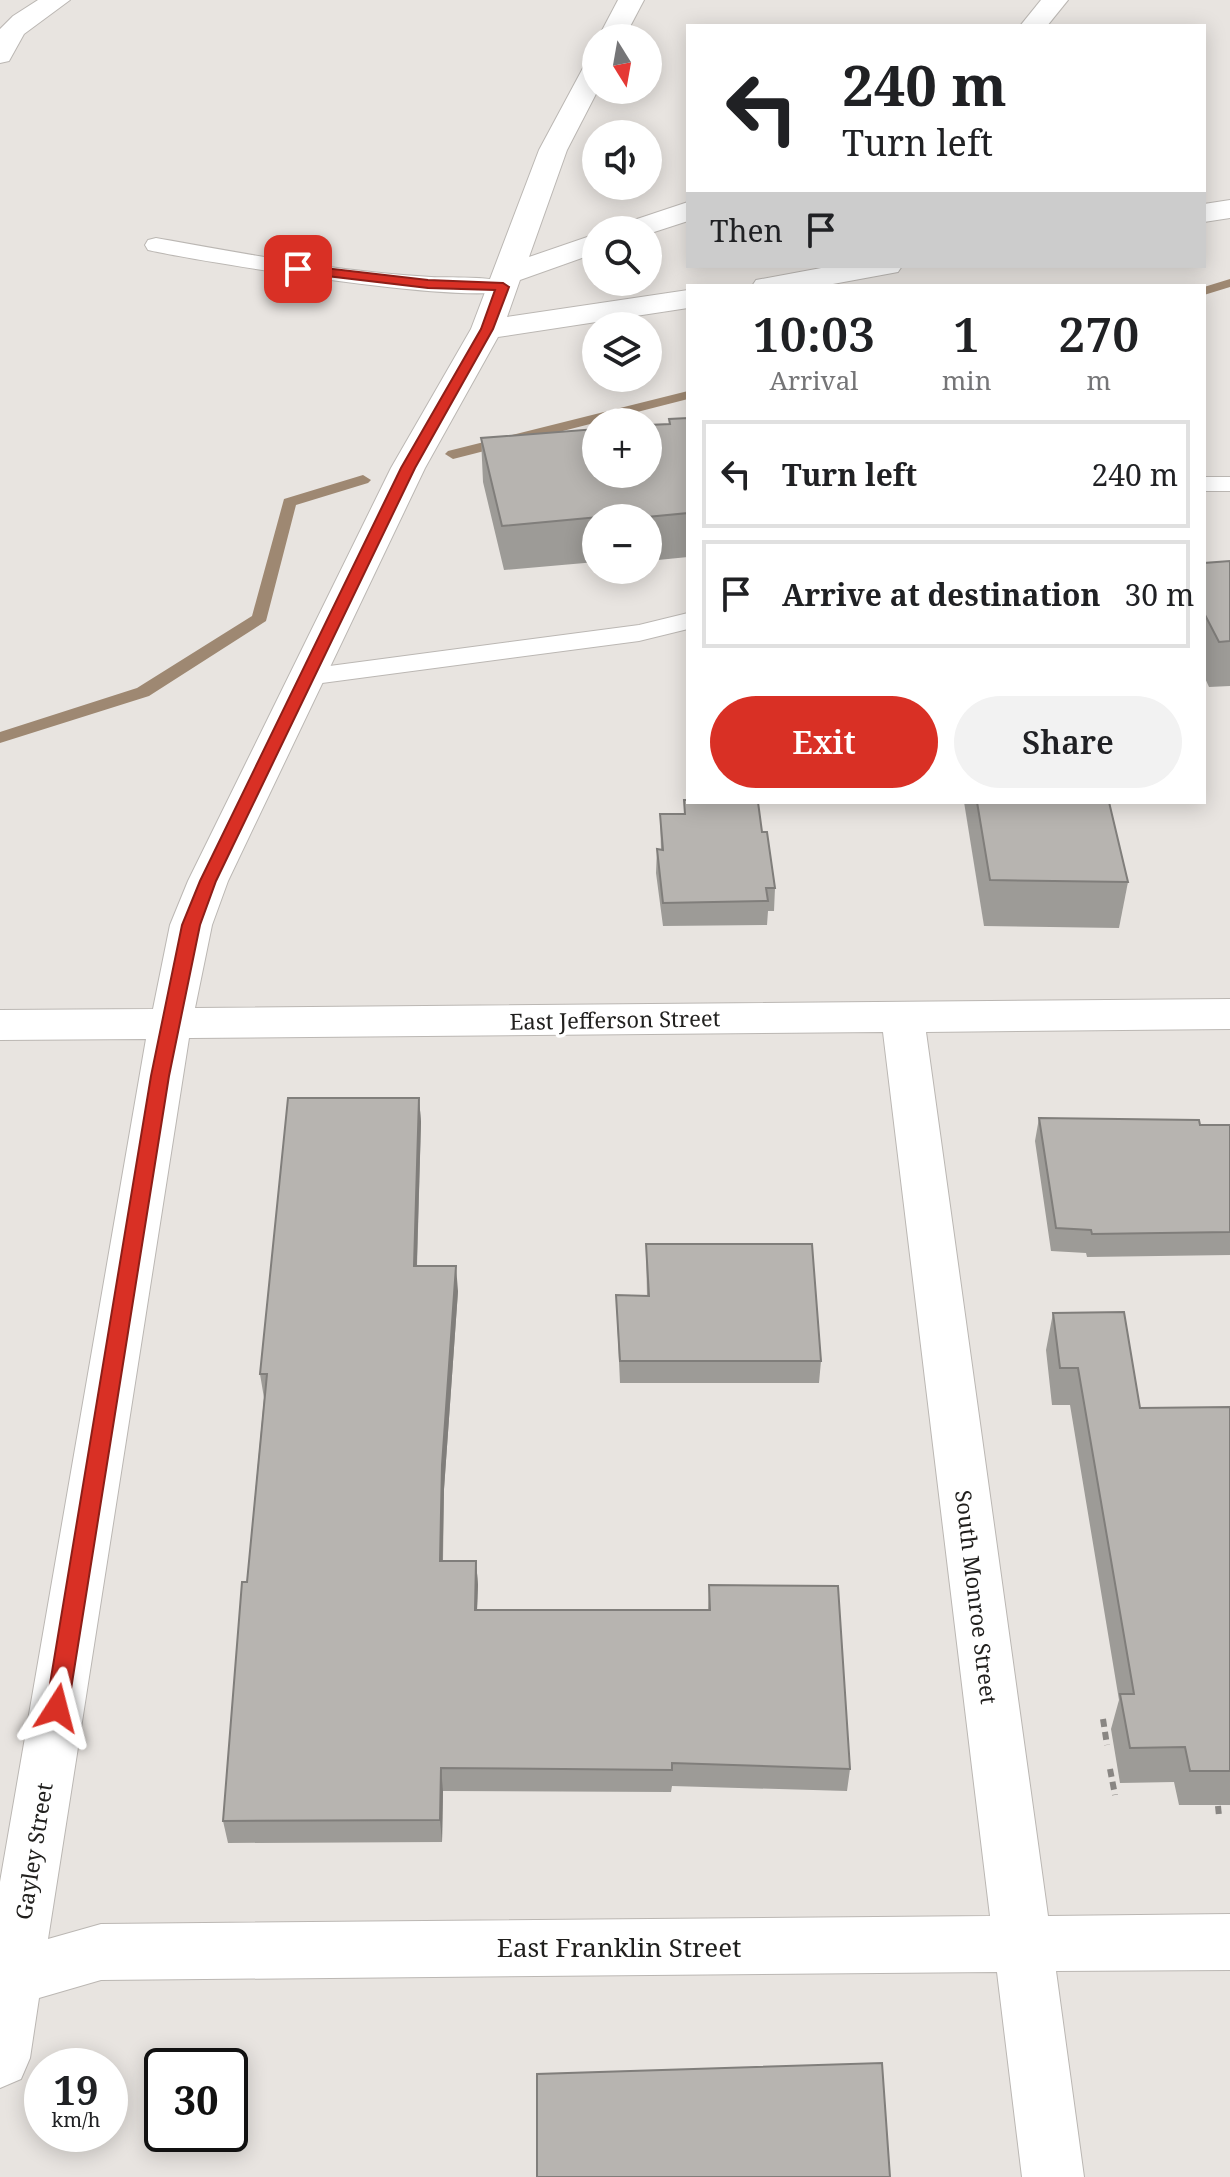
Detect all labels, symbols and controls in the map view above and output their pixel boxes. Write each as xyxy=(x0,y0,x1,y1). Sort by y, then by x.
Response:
north arrow xyxy=(582,24,662,104)
map controls xyxy=(582,24,662,584)
text: 240 m xyxy=(842,46,1007,122)
icon: left xyxy=(710,56,814,160)
text: Turn left xyxy=(842,118,993,167)
button: sound xyxy=(582,120,662,200)
icon: arrive xyxy=(799,208,843,252)
text: Then xyxy=(710,210,783,251)
button: search xyxy=(582,216,662,296)
pin xyxy=(264,235,332,303)
icon: arrive xyxy=(276,247,320,291)
text: 10:03 xyxy=(753,301,875,366)
text: 1 xyxy=(953,301,980,366)
text: 270 xyxy=(1058,301,1139,366)
button: layers xyxy=(582,312,662,392)
text: Arrival xyxy=(769,362,858,398)
text: min xyxy=(942,362,991,398)
text: m xyxy=(1086,362,1111,398)
button: + xyxy=(582,408,662,488)
icon: left xyxy=(714,452,758,496)
text: Turn left xyxy=(782,454,917,495)
text: 240 m xyxy=(1092,454,1178,495)
button: − xyxy=(582,504,662,584)
icon: arrive xyxy=(714,572,758,616)
text: Arrive at destination xyxy=(782,574,1101,615)
text: 30 m xyxy=(1125,574,1194,615)
button: Exit xyxy=(710,696,938,788)
button: Share xyxy=(954,696,1182,788)
street label: East Jefferson Street xyxy=(509,1002,721,1036)
street label: South Monroe Street xyxy=(949,1488,1005,1706)
position arrow xyxy=(15,1666,99,1750)
street label: Gayley Street xyxy=(7,1780,59,1922)
street label: East Franklin Street xyxy=(497,1929,741,1965)
speed limit sign: 30 xyxy=(144,2048,248,2152)
text: 19 xyxy=(53,2062,99,2117)
text: km/h xyxy=(51,2106,101,2133)

